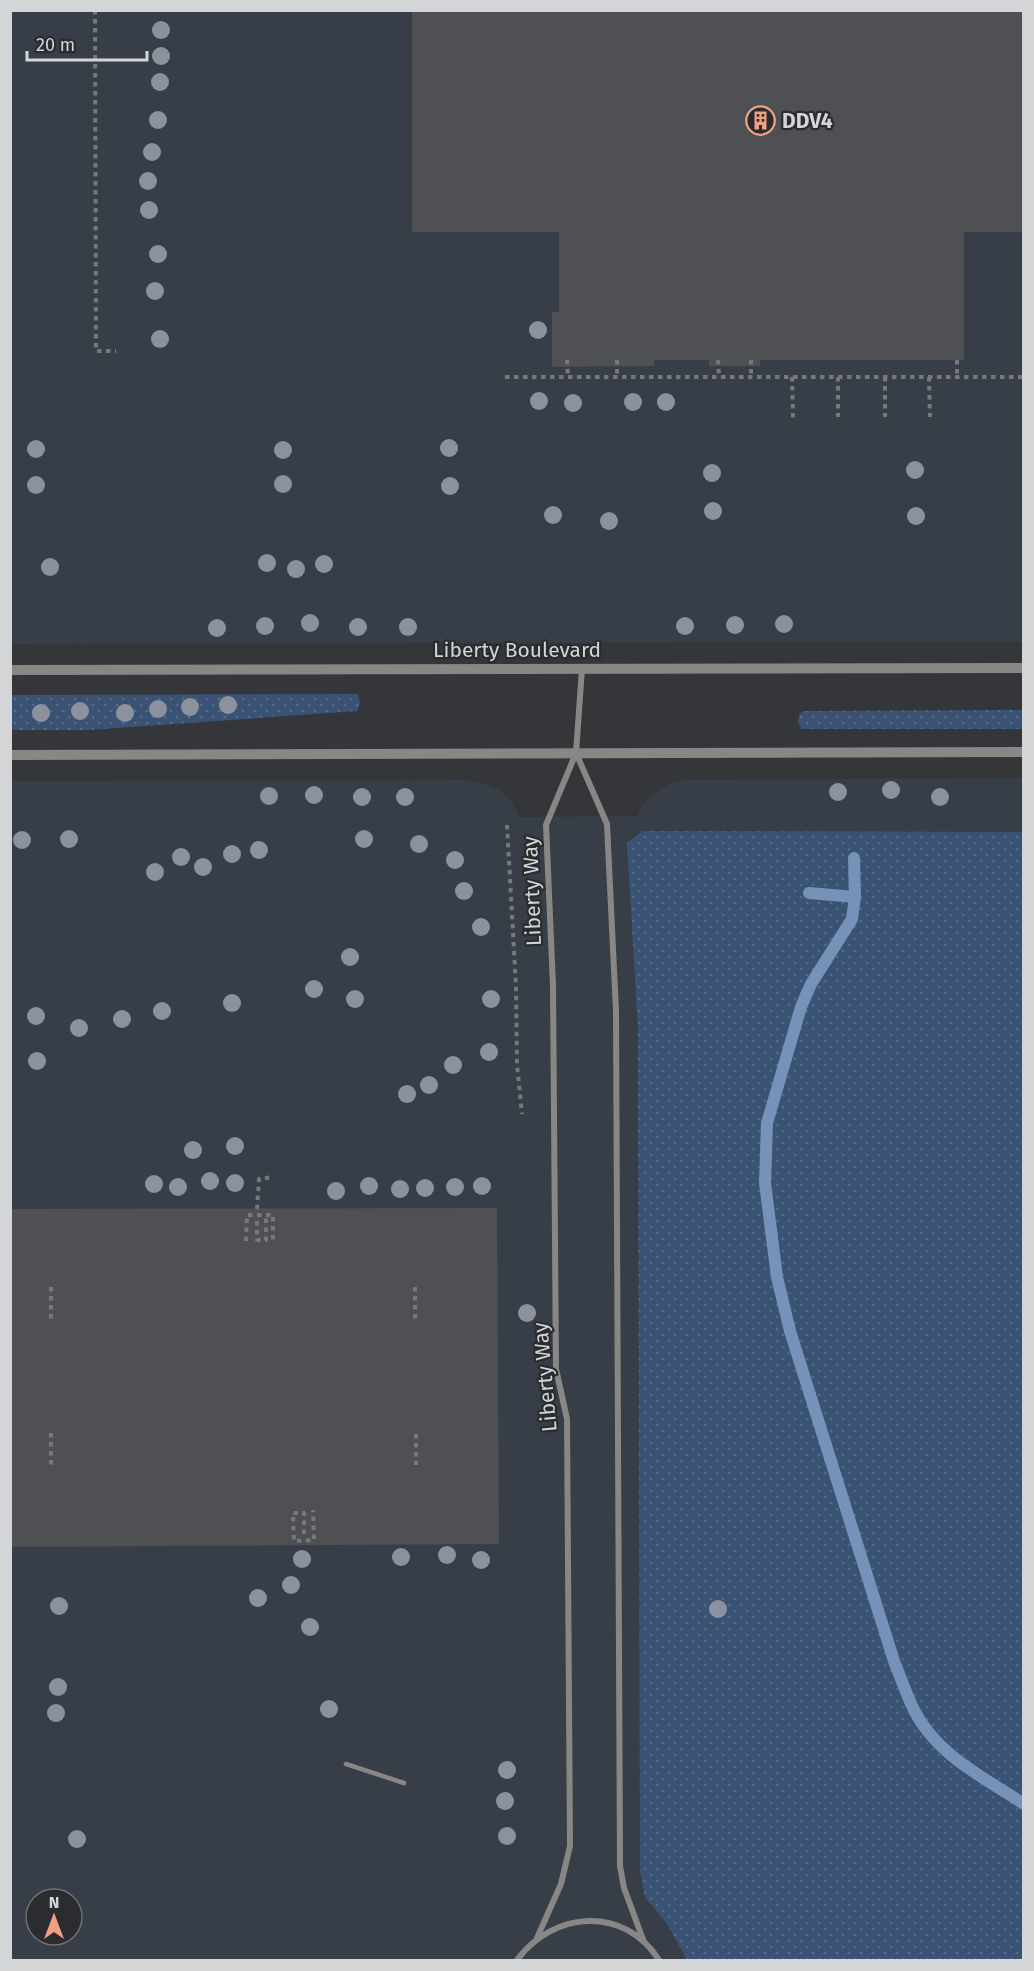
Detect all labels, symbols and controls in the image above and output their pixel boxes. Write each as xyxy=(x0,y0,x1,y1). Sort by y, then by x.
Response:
scale bar xyxy=(27,24,147,62)
text: 20 m xyxy=(36,34,75,56)
building icon: DDV4 xyxy=(745,105,777,137)
place label: DDV4 xyxy=(782,108,833,134)
street label: Liberty Boulevard xyxy=(433,637,601,663)
street label: Liberty Way xyxy=(517,835,547,946)
street label: Liberty Way xyxy=(527,1320,563,1433)
north arrow xyxy=(24,1887,84,1947)
text: N xyxy=(49,1893,59,1912)

